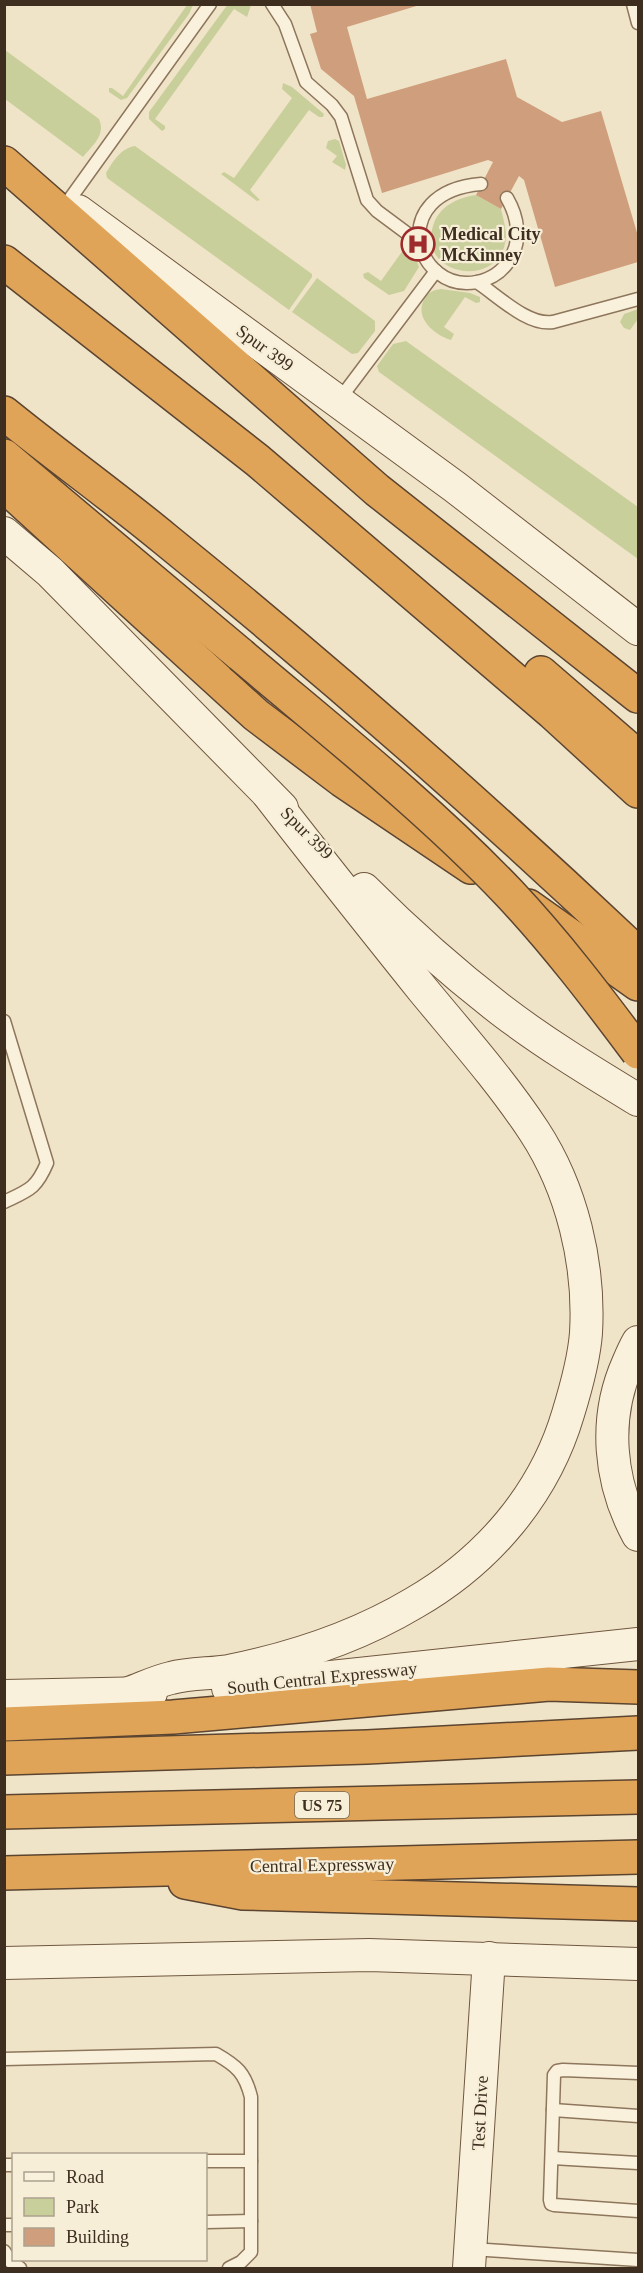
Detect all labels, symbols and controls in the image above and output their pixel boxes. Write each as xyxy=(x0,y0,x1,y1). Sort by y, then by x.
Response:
place label: Medical City McKinney xyxy=(441,224,540,265)
hospital icon: Medical City McKinney xyxy=(400,226,436,262)
street label: Spur 399 xyxy=(233,321,297,375)
street label: Spur 399 xyxy=(277,803,337,863)
street label: South Central Expressway xyxy=(226,1658,418,1698)
road number: US 75 xyxy=(295,1792,349,1818)
street label: Central Expressway xyxy=(250,1854,394,1876)
street label: Test Drive xyxy=(468,2075,492,2151)
legend xyxy=(12,2153,207,2261)
text: Road xyxy=(66,2167,104,2187)
text: Park xyxy=(66,2197,99,2217)
text: Building xyxy=(66,2227,129,2247)

